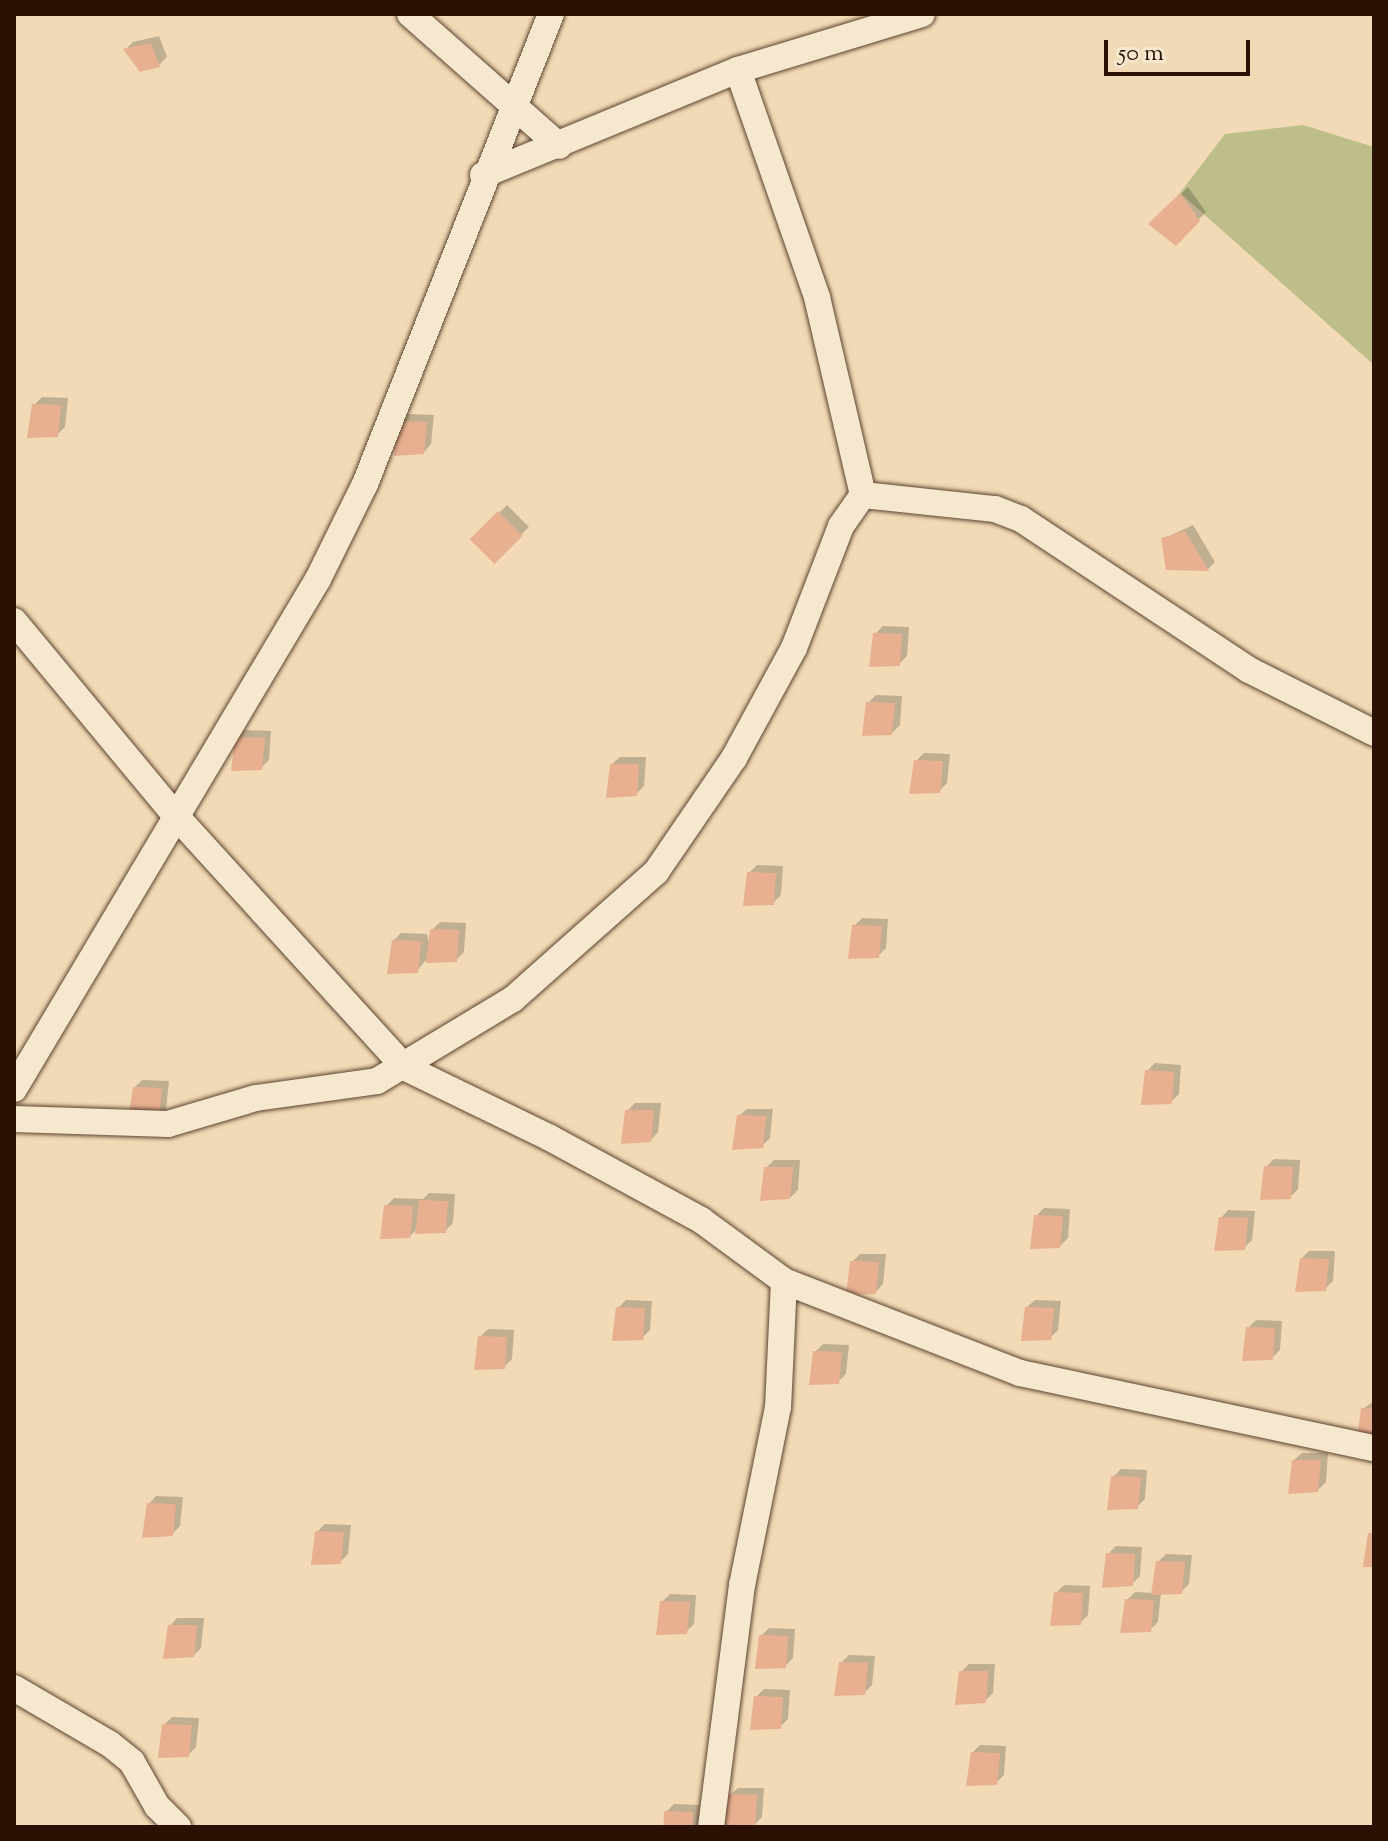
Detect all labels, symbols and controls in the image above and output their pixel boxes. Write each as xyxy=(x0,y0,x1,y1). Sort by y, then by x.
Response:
scale bar xyxy=(1108,24,1254,74)
text: 50 m xyxy=(1118,37,1164,71)

